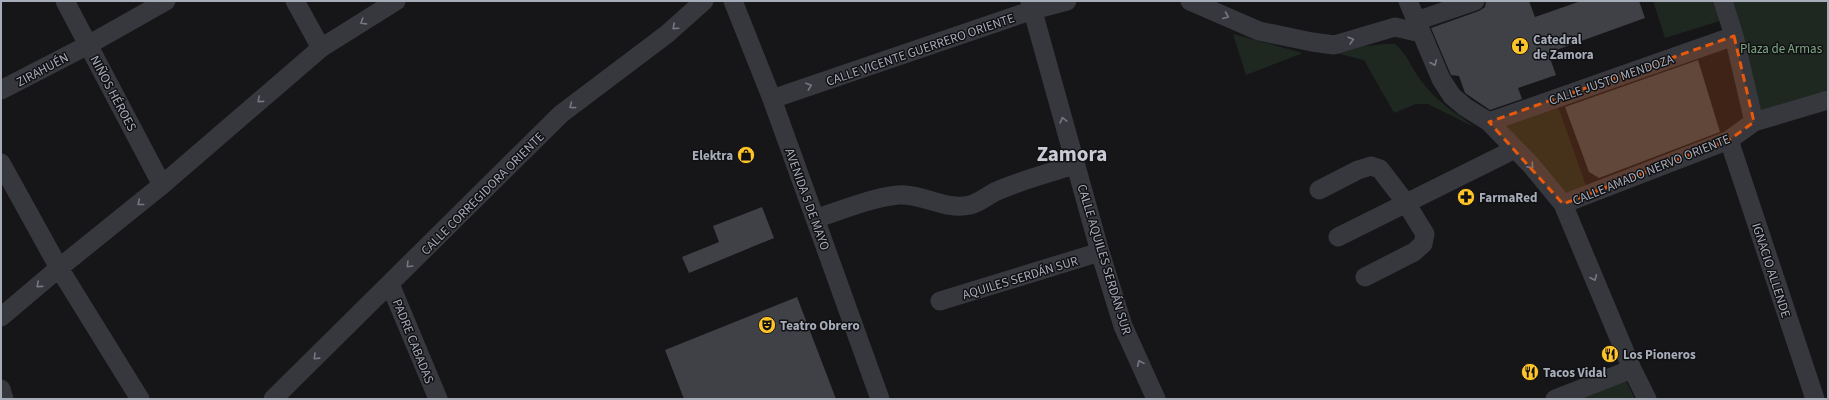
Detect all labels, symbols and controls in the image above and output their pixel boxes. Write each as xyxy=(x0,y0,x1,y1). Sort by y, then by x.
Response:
street label: CALLE VICENTE GUERRERO ORIENTE xyxy=(824,9,1017,91)
one-way arrow xyxy=(1222,12,1229,20)
one-way arrow xyxy=(360,17,367,24)
one-way arrow xyxy=(672,22,679,29)
place label: Catedral de Zamora xyxy=(1533,31,1594,64)
one-way arrow xyxy=(1347,36,1354,45)
church icon: Catedral de Zamora xyxy=(1510,36,1530,56)
park label: Plaza de Armas xyxy=(1740,40,1823,58)
street label: ZIRAHUÉN xyxy=(13,49,72,91)
street label: CALLE JUSTO MENDOZA xyxy=(1547,50,1677,110)
street label: NIÑOS HÉROES xyxy=(86,52,141,135)
one-way arrow xyxy=(1429,58,1437,66)
one-way arrow xyxy=(806,83,813,91)
one-way arrow xyxy=(258,96,265,103)
one-way arrow xyxy=(569,101,576,108)
one-way arrow xyxy=(1059,116,1068,123)
street label: CALLE CORREGIDORA ORIENTE xyxy=(417,128,548,259)
street label: CALLE AMADO NERVO ORIENTE xyxy=(1570,130,1733,210)
district label: Zamora xyxy=(1037,139,1107,169)
shop icon: Elektra xyxy=(736,145,756,165)
street label: AVENIDA 5 DE MAYO xyxy=(780,146,834,253)
place label: Elektra xyxy=(692,147,733,165)
one-way arrow xyxy=(1527,161,1534,168)
street label: CALLE AQUILES SERDÁN SUR xyxy=(1073,182,1136,337)
pharmacy icon: FarmaRed xyxy=(1456,187,1476,207)
place label: FarmaRed xyxy=(1479,189,1537,207)
one-way arrow xyxy=(138,198,145,205)
street label: IGNACIO ALLENDE xyxy=(1747,221,1795,320)
street label: AQUILES SERDÁN SUR xyxy=(960,252,1081,304)
one-way arrow xyxy=(406,261,414,268)
one-way arrow xyxy=(1589,273,1597,281)
one-way arrow xyxy=(37,280,44,287)
street label: PADRE CABADAS xyxy=(388,296,438,386)
theatre icon: Teatro Obrero xyxy=(757,315,777,335)
place label: Teatro Obrero xyxy=(780,317,860,335)
restaurant icon: Los Pioneros xyxy=(1600,344,1620,364)
place label: Los Pioneros xyxy=(1623,346,1696,364)
one-way arrow xyxy=(313,352,321,360)
one-way arrow xyxy=(1137,360,1145,368)
restaurant icon: Tacos Vidal xyxy=(1520,362,1540,382)
place label: Tacos Vidal xyxy=(1543,364,1607,382)

